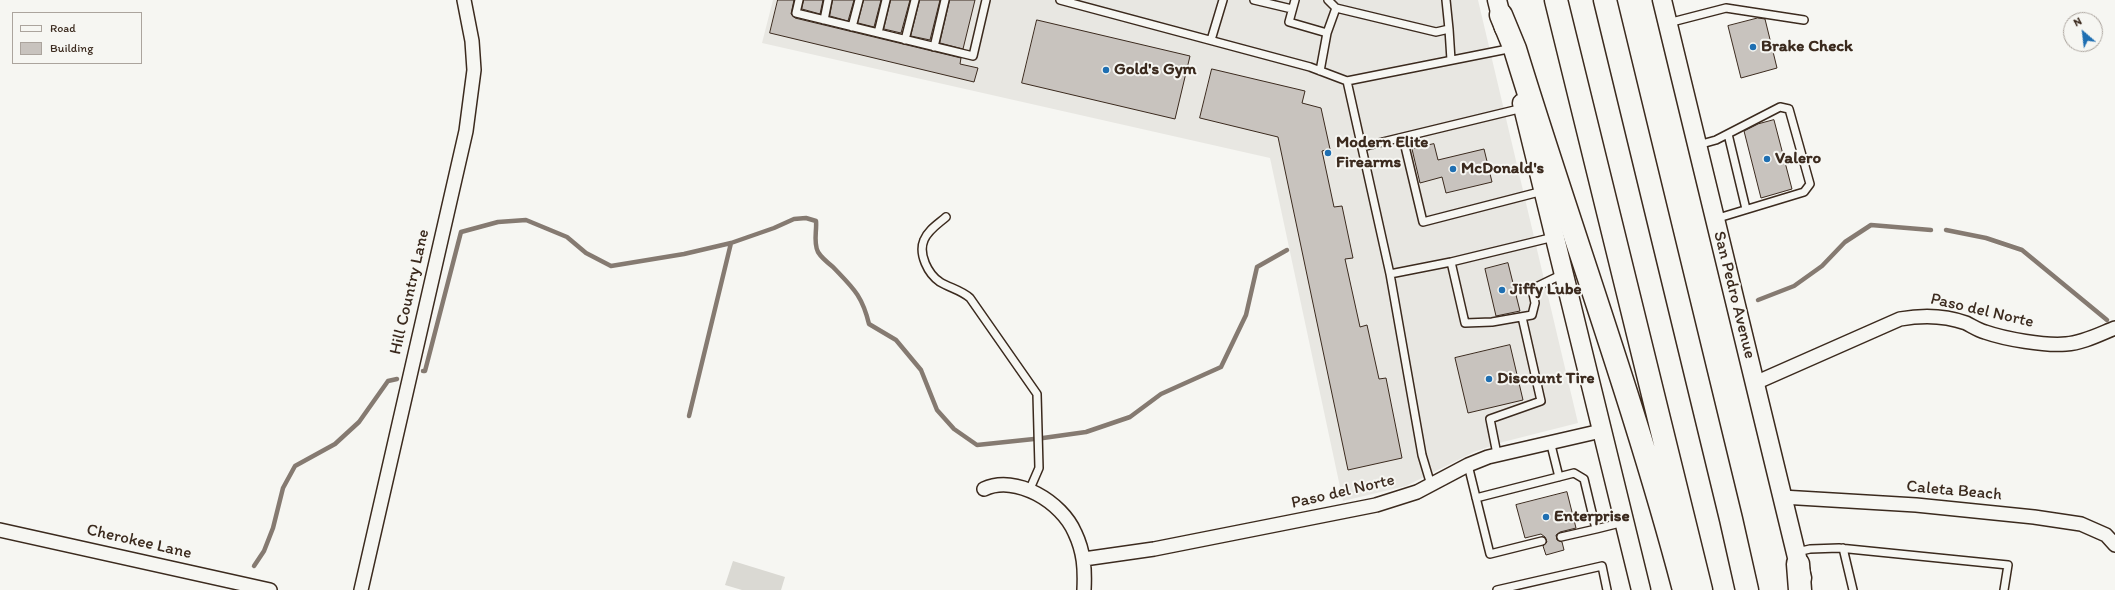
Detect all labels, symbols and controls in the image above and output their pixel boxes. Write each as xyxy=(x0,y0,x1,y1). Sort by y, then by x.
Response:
legend xyxy=(12,12,142,64)
north arrow xyxy=(2063,12,2103,52)
text: N xyxy=(2071,14,2084,29)
text: Road xyxy=(50,21,76,35)
place label: Brake Check xyxy=(1761,37,1853,57)
text: Building xyxy=(50,41,93,55)
marker: Brake Check xyxy=(1748,42,1758,52)
place label: Gold's Gym xyxy=(1114,60,1196,80)
marker: Gold's Gym xyxy=(1101,65,1111,75)
place label: Modern Elite Firearms xyxy=(1336,133,1428,173)
marker: Modern Elite Firearms xyxy=(1323,148,1333,158)
place label: Valero xyxy=(1775,149,1821,169)
marker: Valero xyxy=(1762,154,1772,164)
place label: McDonald's xyxy=(1461,159,1544,179)
marker: McDonald's xyxy=(1448,164,1458,174)
street label: Hill Country Lane xyxy=(386,227,434,357)
street label: San Pedro Avenue xyxy=(1708,229,1760,361)
place label: Jiffy Lube xyxy=(1510,280,1582,300)
marker: Jiffy Lube xyxy=(1497,285,1507,295)
street label: Paso del Norte xyxy=(1928,289,2036,333)
place label: Discount Tire xyxy=(1497,369,1595,389)
marker: Discount Tire xyxy=(1484,374,1494,384)
street label: Paso del Norte xyxy=(1289,470,1397,514)
street label: Caleta Beach xyxy=(1905,477,2003,505)
place label: Enterprise xyxy=(1554,507,1630,527)
marker: Enterprise xyxy=(1541,512,1551,522)
street label: Cherokee Lane xyxy=(84,520,194,564)

